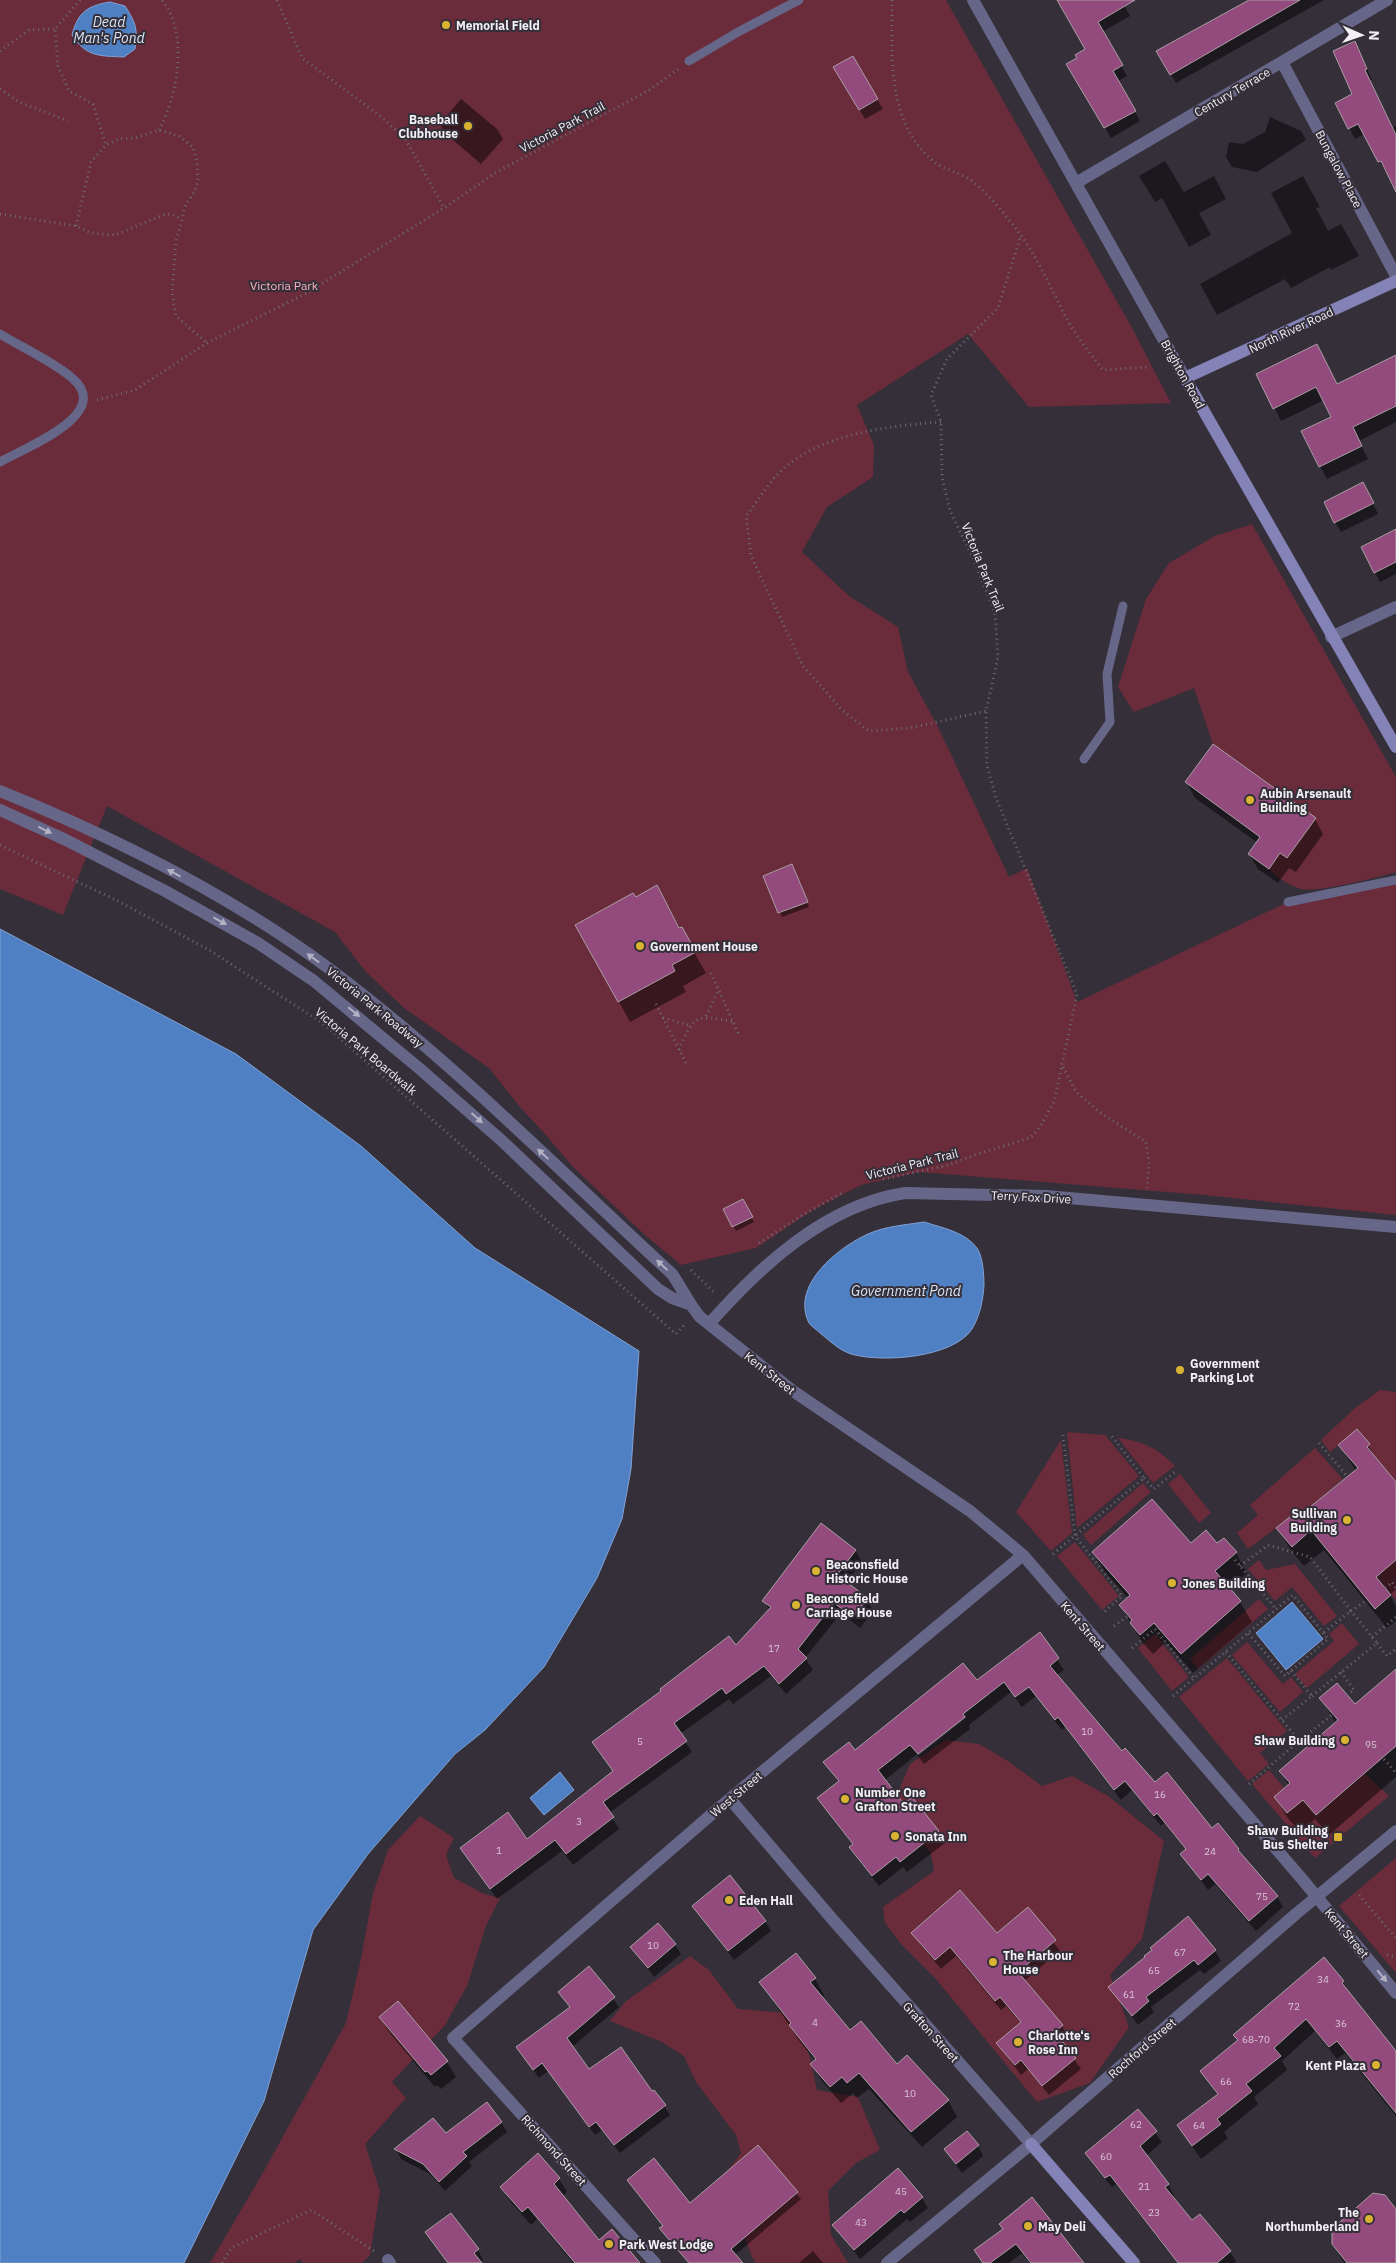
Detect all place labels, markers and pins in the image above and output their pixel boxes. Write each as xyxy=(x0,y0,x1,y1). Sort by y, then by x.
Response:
place label: Memorial Field xyxy=(456,18,540,33)
marker: Memorial Field xyxy=(440,19,452,31)
place label: Baseball Clubhouse xyxy=(398,112,458,141)
marker: Baseball Clubhouse xyxy=(462,120,474,132)
place label: Aubin Arsenault Building xyxy=(1260,786,1352,815)
marker: Aubin Arsenault Building xyxy=(1244,794,1256,806)
place label: Government House xyxy=(650,939,758,954)
marker: Government House xyxy=(634,940,646,952)
place label: Government Parking Lot xyxy=(1190,1356,1260,1385)
marker: Government Parking Lot xyxy=(1174,1364,1186,1376)
place label: Sullivan Building xyxy=(1290,1506,1337,1535)
marker: Sullivan Building xyxy=(1341,1514,1353,1526)
place label: Beaconsfield Historic House xyxy=(826,1557,908,1586)
marker: Beaconsfield Historic House xyxy=(810,1565,822,1577)
place label: Jones Building xyxy=(1182,1576,1265,1591)
marker: Jones Building xyxy=(1166,1577,1178,1589)
place label: Beaconsfield Carriage House xyxy=(806,1591,892,1620)
marker: Beaconsfield Carriage House xyxy=(790,1599,802,1611)
place label: Shaw Building xyxy=(1254,1733,1335,1748)
marker: Shaw Building xyxy=(1339,1734,1351,1746)
place label: Number One Grafton Street xyxy=(855,1785,936,1814)
marker: Number One Grafton Street xyxy=(839,1793,851,1805)
place label: Shaw Building Bus Shelter xyxy=(1247,1823,1328,1852)
place label: Sonata Inn xyxy=(905,1829,967,1844)
marker: Sonata Inn xyxy=(889,1830,901,1842)
marker: Shaw Building Bus Shelter xyxy=(1332,1831,1344,1843)
place label: Eden Hall xyxy=(739,1893,793,1908)
marker: Eden Hall xyxy=(723,1894,735,1906)
place label: The Harbour House xyxy=(1003,1948,1073,1977)
marker: The Harbour House xyxy=(987,1956,999,1968)
place label: Charlotte‘s Rose Inn xyxy=(1028,2028,1090,2057)
marker: Charlotte‘s Rose Inn xyxy=(1012,2036,1024,2048)
place label: Kent Plaza xyxy=(1305,2058,1366,2073)
marker: Kent Plaza xyxy=(1370,2059,1382,2071)
place label: The Northumberland xyxy=(1265,2205,1359,2234)
marker: The Northumberland xyxy=(1363,2213,1375,2225)
place label: May Deli xyxy=(1038,2219,1086,2234)
marker: May Deli xyxy=(1022,2220,1034,2232)
place label: Park West Lodge xyxy=(619,2237,713,2252)
marker: Park West Lodge xyxy=(603,2238,615,2250)

